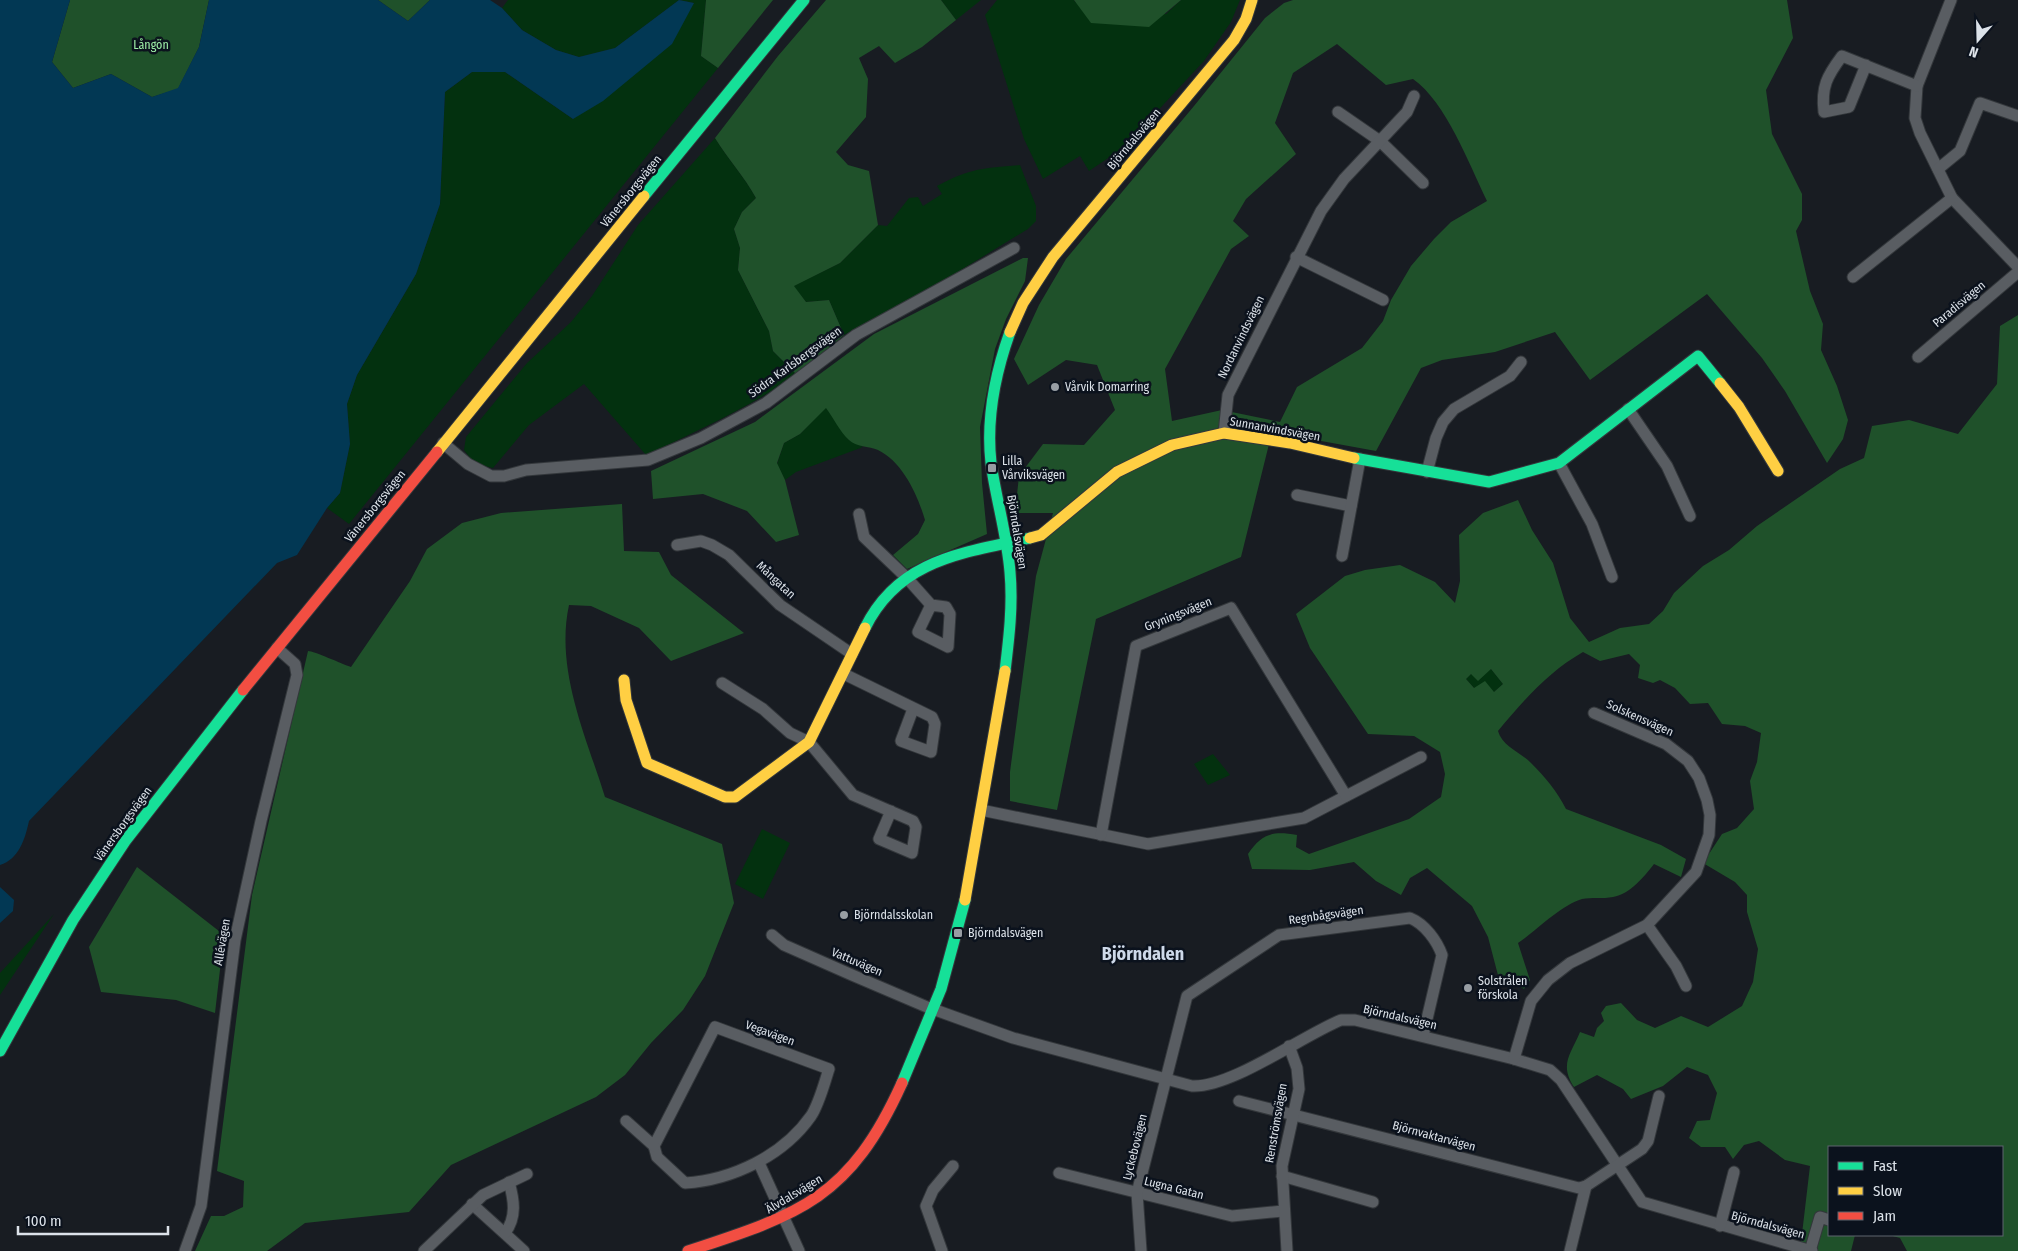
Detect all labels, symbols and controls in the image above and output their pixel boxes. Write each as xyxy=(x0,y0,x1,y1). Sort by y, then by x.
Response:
north arrow xyxy=(1953,15,2003,65)
park label: Långön xyxy=(133,38,169,52)
text: N xyxy=(1967,42,1981,61)
street label: Björndalsvägen xyxy=(1104,106,1164,172)
street label: Vänersborgsvägen xyxy=(598,152,664,230)
street label: Paradisvägen xyxy=(1930,278,1988,330)
street label: Nordanvindsvägen xyxy=(1215,293,1267,381)
street label: Södra Karlsbergsvägen xyxy=(746,324,844,400)
place label: Vårvik Domarring xyxy=(1065,380,1150,394)
marker: Vårvik Domarring xyxy=(1049,381,1061,393)
street label: Sunnanvindsvägen xyxy=(1229,414,1321,444)
place label: Lilla Vårviksvägen xyxy=(1002,454,1065,482)
marker: Lilla Vårviksvägen xyxy=(986,462,998,474)
street label: Vänersborgsvägen xyxy=(342,467,408,545)
street label: Björndalsvägen xyxy=(1004,494,1030,570)
street label: Mångatan xyxy=(754,558,798,602)
street label: Gryningsvägen xyxy=(1142,594,1214,634)
street label: Solskensvägen xyxy=(1604,697,1676,739)
street label: Vänersborgsvägen xyxy=(91,784,155,864)
street label: Regnbågsvägen xyxy=(1288,903,1364,927)
place label: Björndalsskolan xyxy=(854,908,933,922)
marker: Björndalsskolan xyxy=(838,909,850,921)
street label: Allévägen xyxy=(211,918,233,966)
place label: Björndalsvägen xyxy=(968,926,1043,940)
marker: Björndalsvägen xyxy=(952,927,964,939)
district label: Björndalen xyxy=(1102,943,1184,965)
street label: Vattuvägen xyxy=(829,945,885,979)
place label: Solstrålen förskola xyxy=(1478,974,1527,1002)
marker: Solstrålen förskola xyxy=(1462,982,1474,994)
street label: Björndalsvägen xyxy=(1362,1002,1438,1032)
street label: Vegavägen xyxy=(743,1018,797,1048)
street label: Renströmsvägen xyxy=(1262,1082,1290,1164)
street label: Lyckebovägen xyxy=(1120,1112,1150,1182)
street label: Björnvaktarvägen xyxy=(1391,1118,1477,1154)
legend xyxy=(1828,1146,2003,1236)
text: Fast xyxy=(1873,1157,1897,1175)
street label: Älvdalsvägen xyxy=(763,1171,825,1216)
street label: Lugna Gatan xyxy=(1143,1174,1205,1202)
text: Slow xyxy=(1873,1182,1902,1200)
scale bar xyxy=(18,1204,168,1236)
text: Jam xyxy=(1873,1207,1896,1225)
street label: Björndalsvägen xyxy=(1730,1208,1806,1242)
text: 100 m xyxy=(25,1212,62,1230)

